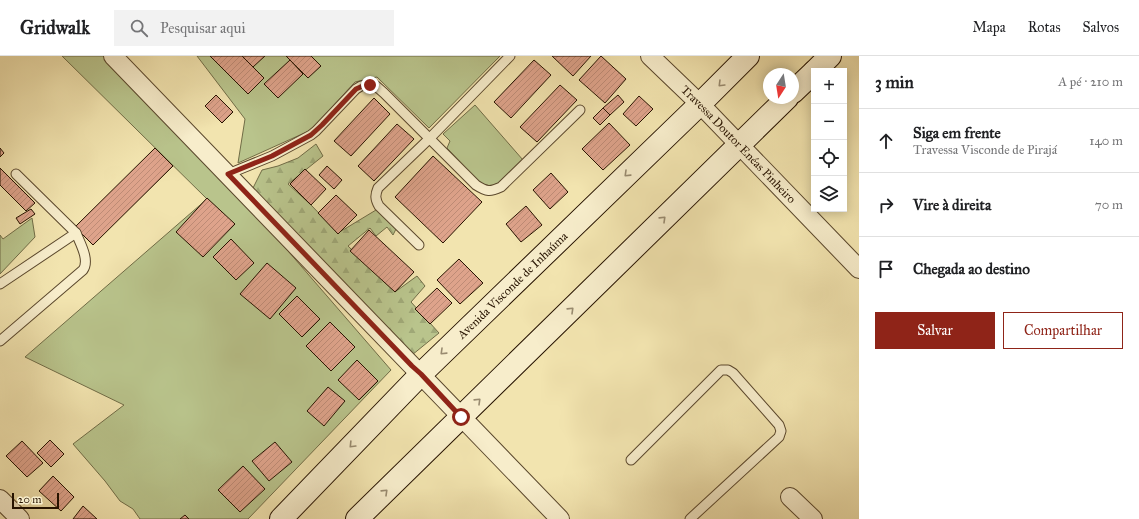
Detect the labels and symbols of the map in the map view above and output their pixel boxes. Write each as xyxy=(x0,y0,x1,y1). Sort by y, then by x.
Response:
north arrow xyxy=(763,68,799,104)
route end xyxy=(361,76,379,94)
one-way arrow xyxy=(718,79,726,86)
street label: Travessa Doutor Enéas Pinheiro xyxy=(678,83,799,206)
one-way arrow xyxy=(625,169,632,176)
one-way arrow xyxy=(658,216,666,224)
street label: Avenida Visconde de Inhaúma xyxy=(454,228,571,342)
one-way arrow xyxy=(566,307,574,315)
one-way arrow xyxy=(440,347,448,355)
one-way arrow xyxy=(473,398,481,406)
route start xyxy=(452,408,470,426)
one-way arrow xyxy=(349,440,357,448)
one-way arrow xyxy=(380,489,388,497)
scale bar xyxy=(12,491,59,510)

